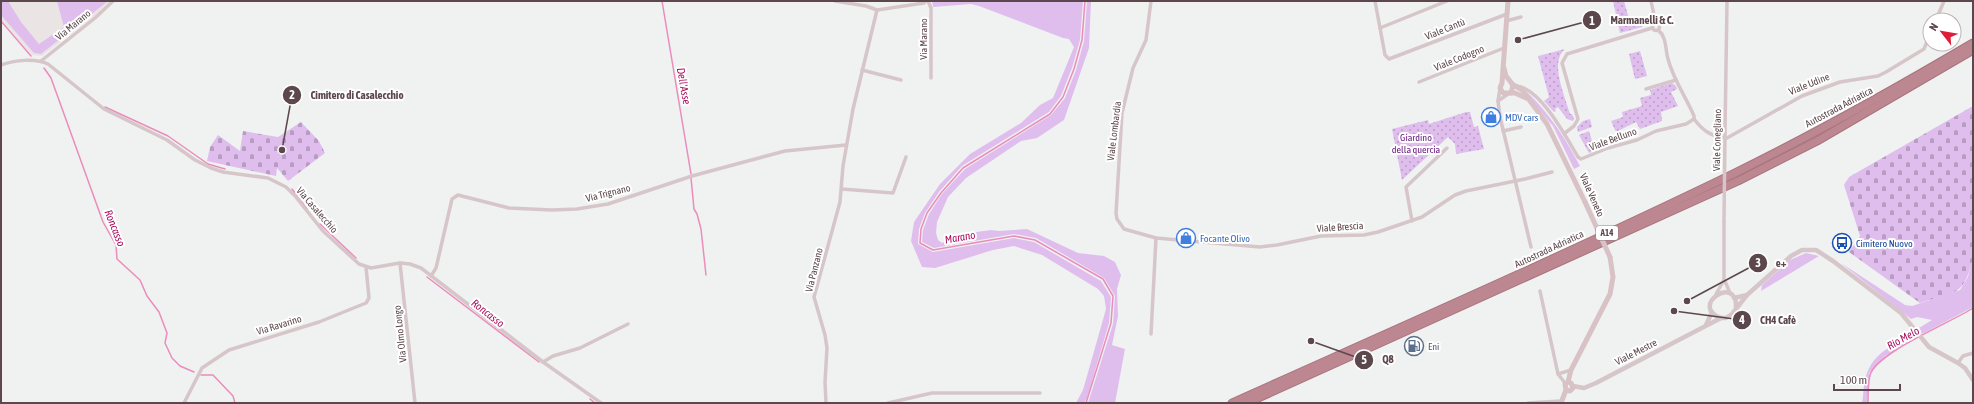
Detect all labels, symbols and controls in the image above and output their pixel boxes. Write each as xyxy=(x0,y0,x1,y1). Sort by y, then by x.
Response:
street label: Via Marano xyxy=(53,7,93,42)
callout: Marmanelli & C. xyxy=(1582,9,1681,32)
north arrow xyxy=(1922,12,1962,52)
text: 1 xyxy=(1589,14,1595,28)
text: Marmanelli & C. xyxy=(1610,14,1674,26)
street label: Viale Cantù xyxy=(1423,16,1467,42)
street label: Via Marano xyxy=(918,18,929,60)
text: N xyxy=(1927,21,1940,33)
street label: Viale Codogno xyxy=(1432,43,1486,73)
water label: Dell'Asse xyxy=(675,67,693,105)
street label: Viale Udine xyxy=(1787,71,1831,97)
callout: Cimitero di Casalecchio xyxy=(282,83,411,106)
street label: Autostrada Adriatica xyxy=(1803,84,1875,129)
text: 2 xyxy=(289,88,295,102)
text: Cimitero di Casalecchio xyxy=(310,89,404,101)
street label: Viale Lombardia xyxy=(1105,100,1123,162)
shop icon: MDV cars xyxy=(1480,106,1502,128)
street label: Viale Conegliano xyxy=(1711,108,1723,171)
place label: MDV cars xyxy=(1505,112,1539,123)
street label: Viale Belluno xyxy=(1588,125,1638,153)
park label: Giardino della quercia xyxy=(1392,132,1441,155)
street label: Viale Veneto xyxy=(1578,172,1607,219)
street label: Via Trignano xyxy=(585,182,632,204)
street label: Via Casalecchio xyxy=(294,185,340,235)
water label: Roncasso xyxy=(102,208,128,248)
street label: Viale Brescia xyxy=(1316,220,1364,234)
road number: A14 xyxy=(1596,226,1618,240)
shop icon: Focante Olivo xyxy=(1175,227,1197,249)
water label: Marano xyxy=(944,228,976,246)
street label: Autostrada Adriatica xyxy=(1513,228,1586,270)
bus stop icon: Cimitero Nuovo xyxy=(1831,232,1853,254)
place label: Focante Olivo xyxy=(1200,233,1250,244)
place label: Cimitero Nuovo xyxy=(1856,238,1913,249)
street label: Via Panzano xyxy=(803,246,825,293)
callout: e+ xyxy=(1748,251,1794,274)
text: 3 xyxy=(1755,256,1761,270)
text: e+ xyxy=(1776,257,1787,269)
water label: Roncasso xyxy=(469,297,507,329)
street label: Via Olmo Longo xyxy=(392,305,408,363)
callout: CH4 Cafè xyxy=(1732,309,1804,332)
street label: Via Ravarino xyxy=(255,313,303,337)
text: 4 xyxy=(1738,313,1745,327)
text: CH4 Cafè xyxy=(1760,314,1796,326)
water label: Rio Melo xyxy=(1885,324,1921,352)
fuel station icon: Eni xyxy=(1403,335,1425,357)
street label: Viale Mestre xyxy=(1613,337,1659,367)
place label: Eni xyxy=(1428,341,1439,352)
callout: Q8 xyxy=(1354,348,1402,371)
text: 5 xyxy=(1361,353,1367,367)
text: Q8 xyxy=(1382,353,1394,365)
scale bar xyxy=(1834,366,1900,392)
text: 100 m xyxy=(1840,373,1867,387)

